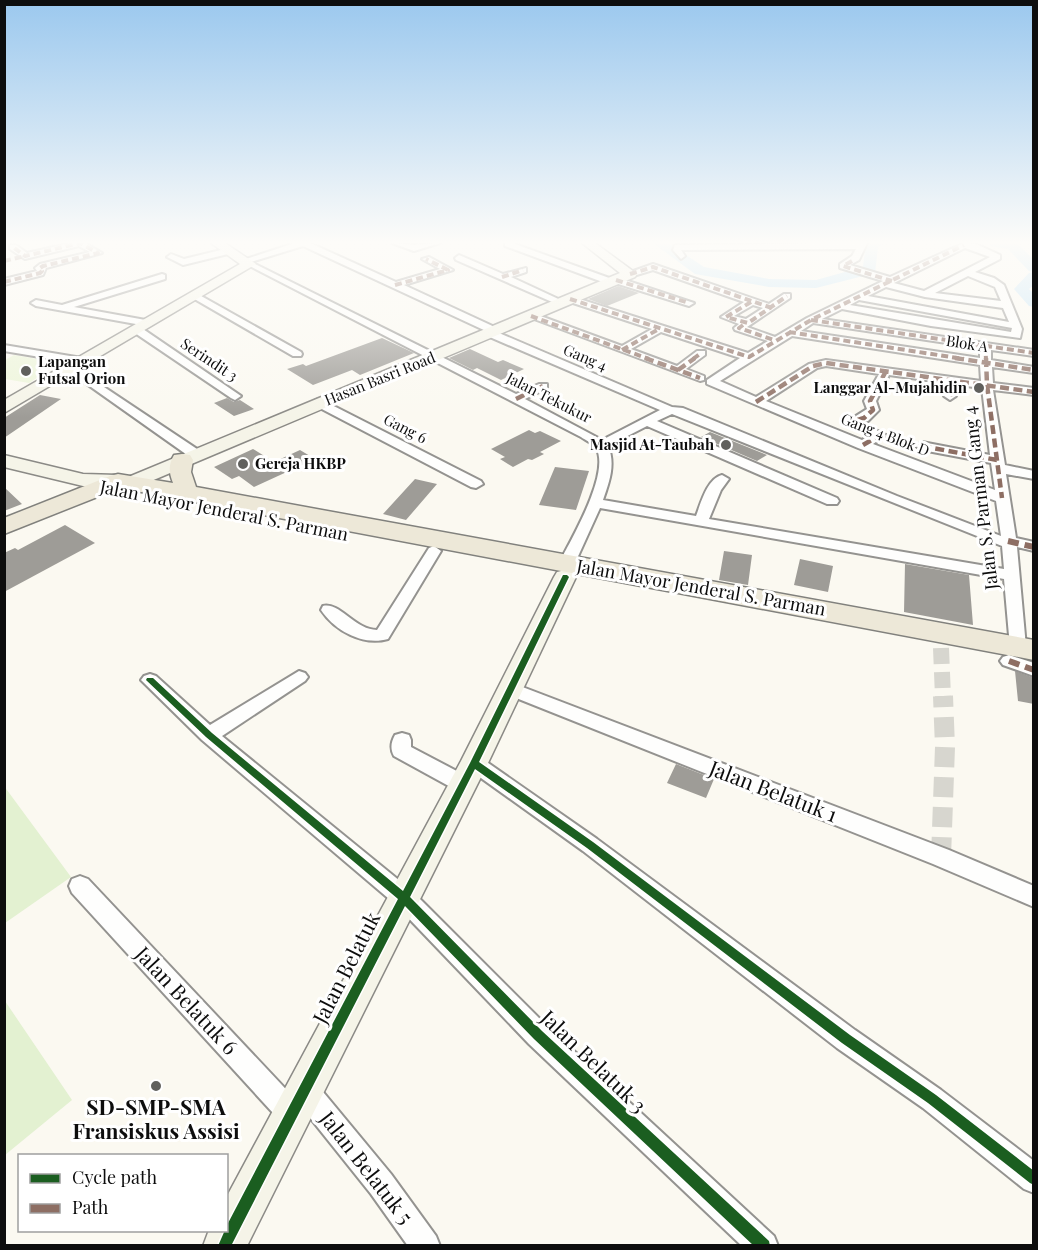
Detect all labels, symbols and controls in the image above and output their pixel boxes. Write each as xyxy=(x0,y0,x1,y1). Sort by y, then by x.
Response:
street label: Blok A xyxy=(945,330,990,356)
street label: Serindit 3 xyxy=(177,333,242,386)
street label: Gang 4 xyxy=(561,339,610,375)
street label: Hasan Basri Road xyxy=(321,347,438,409)
place label: Lapangan Futsal Orion xyxy=(38,351,126,388)
marker: Lapangan Futsal Orion xyxy=(19,364,33,378)
street label: Jalan Tekukur xyxy=(503,367,596,427)
place label: Langgar Al-Mujahidin xyxy=(814,377,968,397)
marker: Langgar Al-Mujahidin xyxy=(972,381,986,395)
street label: Jalan S. Parman Gang 4 xyxy=(957,405,1003,592)
street label: Gang 4 Blok D xyxy=(838,408,933,460)
street label: Gang 6 xyxy=(380,409,431,448)
place label: Masjid At-Taubah xyxy=(590,434,714,454)
marker: Masjid At-Taubah xyxy=(719,438,733,452)
place label: Gereja HKBP xyxy=(255,453,346,473)
marker: Gereja HKBP xyxy=(236,457,250,471)
street label: Jalan Mayor Jenderal S. Parman xyxy=(97,474,351,546)
street label: Jalan Mayor Jenderal S. Parman xyxy=(574,553,828,621)
street label: Jalan Belatuk 1 xyxy=(705,752,842,828)
street label: Jalan Belatuk xyxy=(304,906,386,1029)
street label: Jalan Belatuk 6 xyxy=(129,939,245,1060)
street label: Jalan Belatuk 3 xyxy=(535,1002,653,1118)
marker: SD-SMP-SMA Fransiskus Assisi xyxy=(149,1079,163,1093)
place label: SD-SMP-SMA Fransiskus Assisi xyxy=(72,1092,240,1144)
street label: Jalan Belatuk 5 xyxy=(314,1104,421,1229)
legend xyxy=(18,1154,228,1232)
text: Cycle path xyxy=(72,1165,157,1189)
text: Path xyxy=(72,1195,109,1219)

